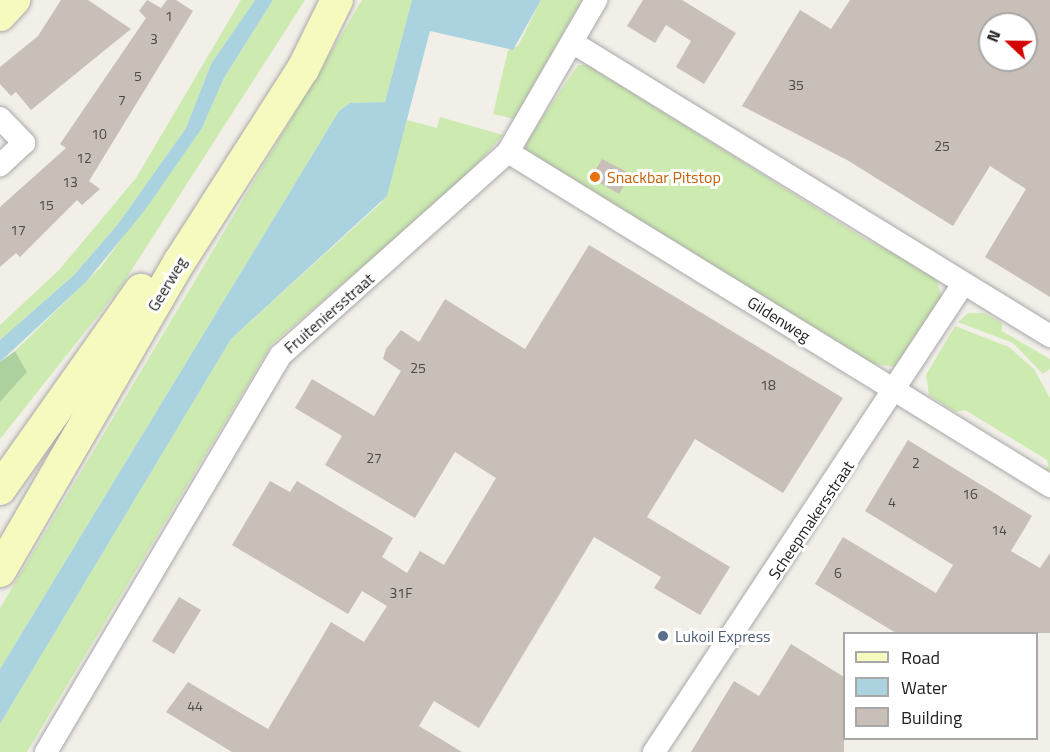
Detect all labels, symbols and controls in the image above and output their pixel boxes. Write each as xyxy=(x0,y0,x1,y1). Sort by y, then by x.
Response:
house number: 1 xyxy=(165,8,173,24)
north arrow xyxy=(978,12,1038,72)
text: N xyxy=(980,26,1006,46)
house number: 3 xyxy=(150,31,158,47)
house number: 5 xyxy=(134,68,142,84)
house number: 35 xyxy=(788,77,804,93)
house number: 7 xyxy=(118,92,126,108)
house number: 10 xyxy=(91,126,107,142)
house number: 25 xyxy=(934,138,950,154)
house number: 12 xyxy=(76,150,92,166)
place label: Snackbar Pitstop xyxy=(607,167,721,187)
marker: Snackbar Pitstop xyxy=(588,170,602,184)
house number: 13 xyxy=(62,174,78,190)
house number: 15 xyxy=(38,197,54,213)
house number: 17 xyxy=(10,222,26,238)
street label: Geerweg xyxy=(143,253,191,315)
street label: Fruiteniersstraat xyxy=(280,269,378,357)
street label: Gildenweg xyxy=(744,292,814,346)
house number: 25 xyxy=(410,360,426,376)
house number: 18 xyxy=(760,377,776,393)
house number: 27 xyxy=(366,450,382,466)
house number: 2 xyxy=(912,455,920,471)
street label: Scheepmakersstraat xyxy=(764,457,858,583)
house number: 16 xyxy=(962,486,978,502)
house number: 4 xyxy=(888,494,896,510)
house number: 14 xyxy=(991,522,1007,538)
house number: 6 xyxy=(834,565,842,581)
house number: 31F xyxy=(389,585,413,601)
place label: Lukoil Express xyxy=(675,626,771,646)
marker: Lukoil Express xyxy=(656,629,670,643)
legend xyxy=(843,632,1038,740)
text: Road xyxy=(901,644,940,671)
text: Water xyxy=(901,674,947,701)
house number: 44 xyxy=(187,698,203,714)
text: Building xyxy=(901,704,962,731)

